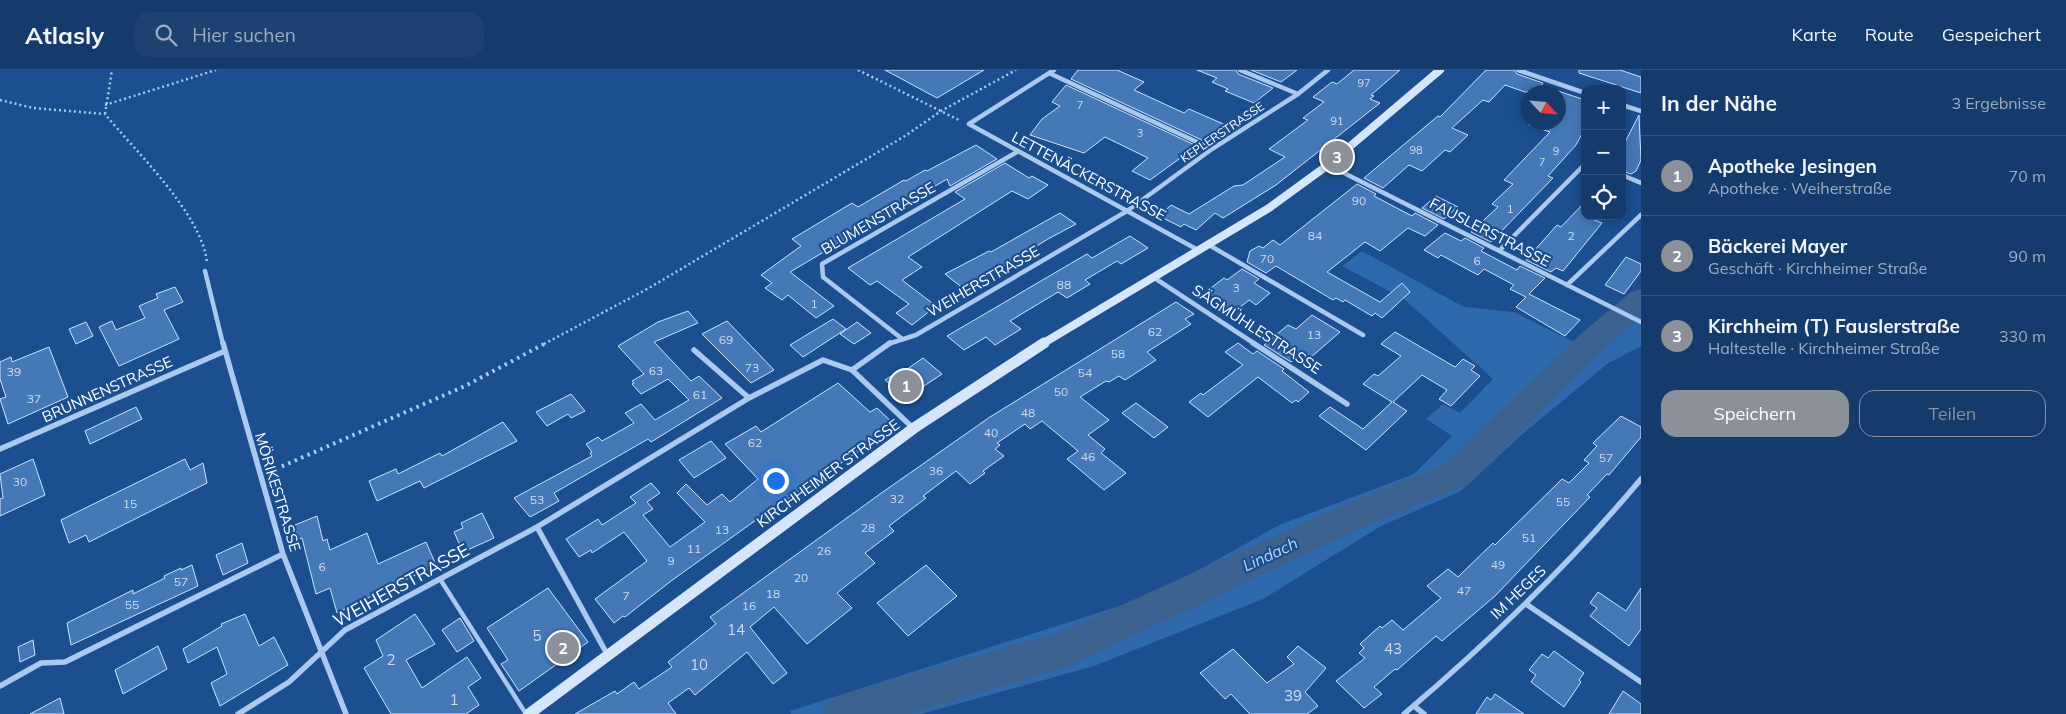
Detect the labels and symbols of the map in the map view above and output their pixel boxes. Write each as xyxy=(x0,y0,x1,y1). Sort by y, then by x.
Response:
house number: 97 xyxy=(1357,76,1371,90)
north arrow xyxy=(1521,85,1566,130)
house number: 7 xyxy=(1077,98,1083,112)
street label: KEPLERSTRASSE xyxy=(1177,98,1267,166)
house number: 91 xyxy=(1330,114,1344,128)
house number: 3 xyxy=(1137,126,1143,140)
street label: LETTENÄCKERSTRASSE xyxy=(1009,127,1169,225)
pin: 3 xyxy=(1321,138,1353,176)
house number: 98 xyxy=(1409,143,1423,157)
house number: 9 xyxy=(1553,144,1559,158)
house number: 7 xyxy=(1539,155,1545,169)
street label: BLUMENSTRASSE xyxy=(818,178,939,258)
house number: 90 xyxy=(1352,193,1366,208)
street label: FAUSLERSTRASSE xyxy=(1426,193,1554,271)
house number: 1 xyxy=(1506,201,1514,216)
house number: 84 xyxy=(1308,228,1322,243)
house number: 2 xyxy=(1567,228,1575,243)
street label: WEIHERSTRASSE xyxy=(923,241,1043,321)
house number: 70 xyxy=(1260,251,1274,266)
house number: 6 xyxy=(1473,253,1481,268)
house number: 88 xyxy=(1057,277,1071,292)
street label: SÄGMÜHLESTRASSE xyxy=(1189,280,1325,378)
house number: 3 xyxy=(1232,280,1240,295)
house number: 1 xyxy=(810,296,818,311)
house number: 62 xyxy=(1148,324,1162,339)
house number: 13 xyxy=(1307,327,1321,342)
house number: 69 xyxy=(719,332,733,347)
house number: 58 xyxy=(1111,346,1125,361)
street label: BRUNNENSTRASSE xyxy=(39,352,175,426)
house number: 73 xyxy=(745,360,759,375)
house number: 63 xyxy=(649,363,663,378)
house number: 39 xyxy=(7,364,21,379)
house number: 54 xyxy=(1078,365,1092,380)
pin: 1 xyxy=(890,367,922,405)
house number: 50 xyxy=(1054,384,1068,399)
house number: 61 xyxy=(693,387,707,402)
house number: 37 xyxy=(27,391,41,406)
house number: 48 xyxy=(1021,405,1035,420)
street label: KIRCHHEIMER STRASSE xyxy=(753,415,903,531)
house number: 40 xyxy=(984,425,998,440)
street label: MÖRIKESTRASSE xyxy=(251,430,305,554)
house number: 62 xyxy=(748,435,762,450)
house number: 46 xyxy=(1081,449,1095,464)
house number: 57 xyxy=(1599,450,1613,465)
house number: 36 xyxy=(929,463,943,478)
your location xyxy=(763,468,789,494)
house number: 30 xyxy=(13,474,27,489)
house number: 32 xyxy=(890,491,904,506)
house number: 53 xyxy=(530,492,544,507)
house number: 55 xyxy=(1556,494,1570,509)
house number: 15 xyxy=(123,496,137,511)
house number: 28 xyxy=(861,520,875,535)
house number: 13 xyxy=(715,522,729,537)
house number: 51 xyxy=(1522,530,1536,545)
water label: Lindach xyxy=(1239,533,1301,575)
street label: WEIHERSTRASSE xyxy=(329,538,473,632)
house number: 11 xyxy=(687,541,701,556)
house number: 26 xyxy=(817,543,831,558)
house number: 9 xyxy=(667,553,675,568)
house number: 49 xyxy=(1491,557,1505,572)
house number: 6 xyxy=(318,559,326,574)
street label: IM HEGES xyxy=(1486,561,1550,623)
house number: 20 xyxy=(794,570,808,585)
house number: 57 xyxy=(174,574,188,589)
house number: 47 xyxy=(1457,583,1471,598)
house number: 18 xyxy=(766,586,780,601)
house number: 7 xyxy=(622,588,630,603)
house number: 55 xyxy=(125,597,139,612)
house number: 16 xyxy=(742,598,756,613)
house number: 14 xyxy=(727,620,745,639)
house number: 5 xyxy=(532,626,542,645)
pin: 2 xyxy=(547,629,579,667)
house number: 43 xyxy=(1384,639,1402,658)
house number: 2 xyxy=(386,650,396,669)
house number: 10 xyxy=(690,655,708,674)
house number: 39 xyxy=(1284,686,1302,705)
house number: 1 xyxy=(449,690,459,709)

